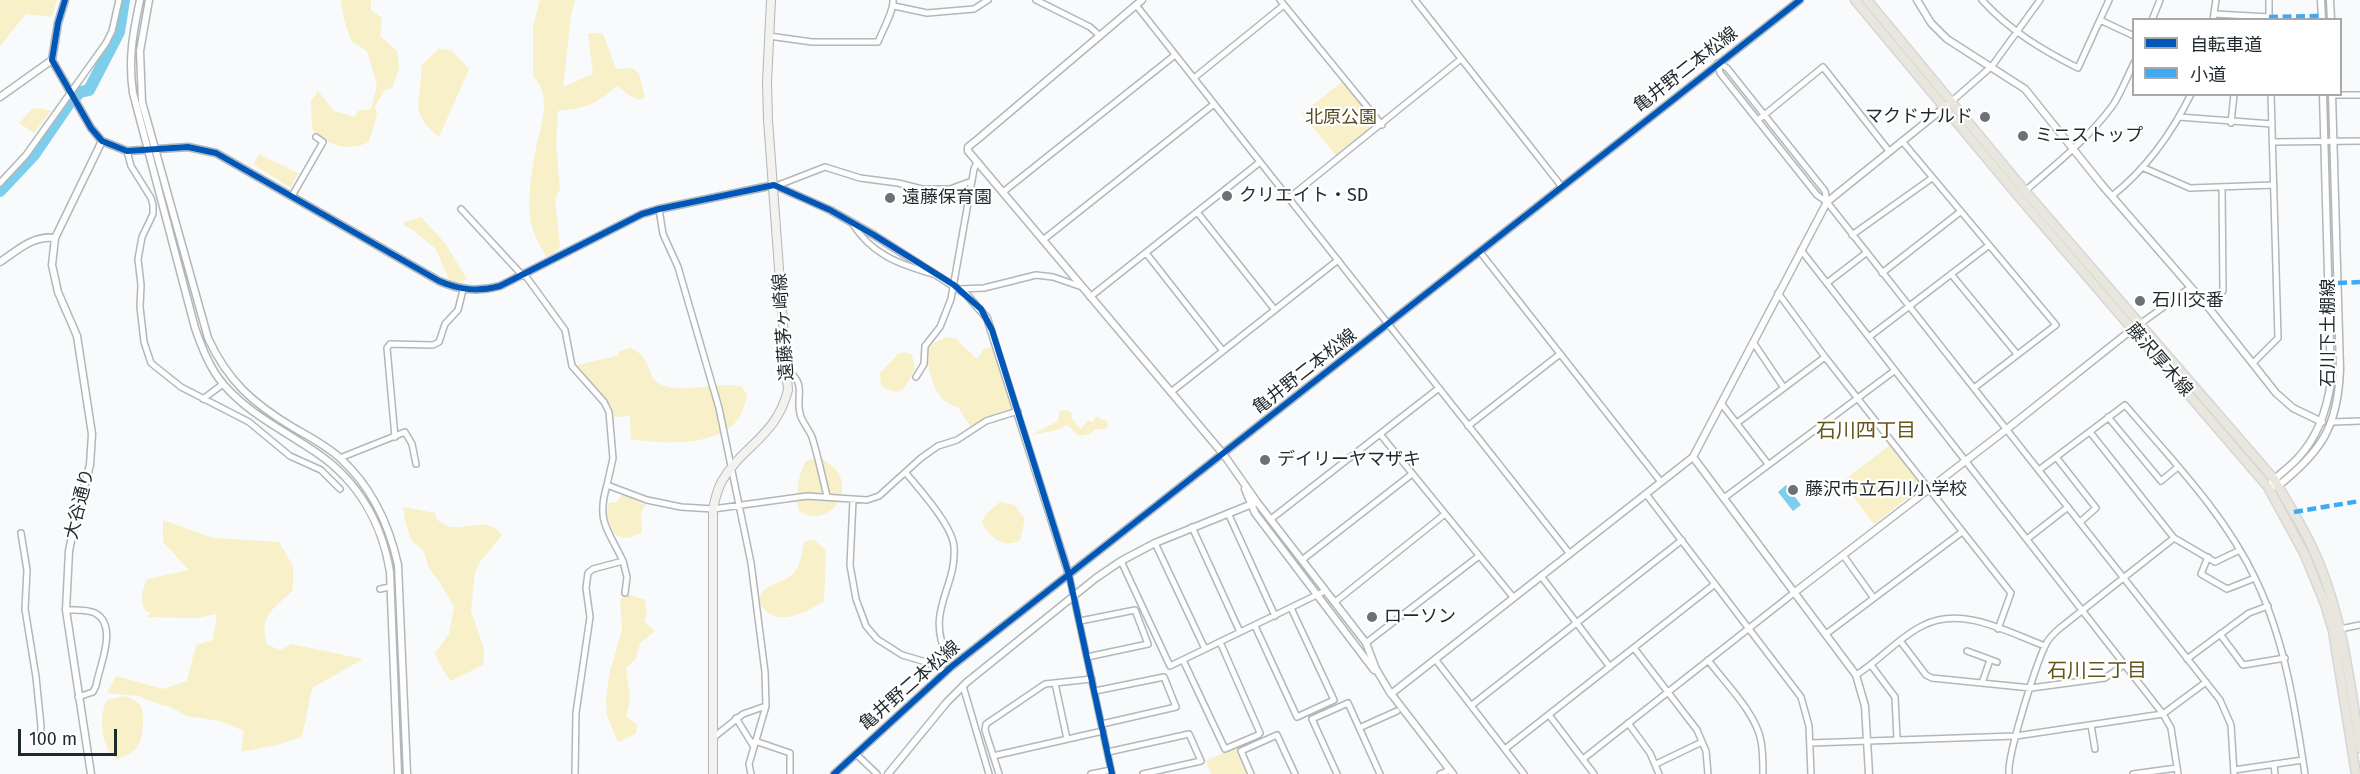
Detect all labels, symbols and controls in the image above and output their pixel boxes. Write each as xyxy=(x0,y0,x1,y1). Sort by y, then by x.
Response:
legend xyxy=(2132,18,2342,96)
street label: 亀井野二本松線 xyxy=(1630,23,1742,117)
text: 自転車道 xyxy=(2190,34,2262,56)
text: 小道 xyxy=(2190,64,2226,86)
place label: マクドナルド xyxy=(1865,106,1973,128)
park label: 北原公園 xyxy=(1305,107,1377,129)
marker: マクドナルド xyxy=(1978,110,1992,124)
place label: ミニストップ xyxy=(2035,125,2143,147)
marker: ミニストップ xyxy=(2016,129,2030,143)
place label: クリエイト・SD xyxy=(1239,185,1368,207)
place label: 遠藤保育園 xyxy=(902,187,992,209)
marker: クリエイト・SD xyxy=(1220,189,1234,203)
marker: 遠藤保育園 xyxy=(883,191,897,205)
street label: 遠藤茅ヶ崎線 xyxy=(769,272,799,382)
street label: 石川下土棚線 xyxy=(2318,279,2340,387)
place label: 石川交番 xyxy=(2152,290,2224,312)
marker: 石川交番 xyxy=(2133,294,2147,308)
street label: 藤沢厚木線 xyxy=(2121,319,2197,401)
street label: 亀井野二本松線 xyxy=(1249,325,1361,419)
district label: 石川四丁目 xyxy=(1816,419,1916,443)
place label: デイリーヤマザキ xyxy=(1277,449,1421,471)
marker: デイリーヤマザキ xyxy=(1258,453,1272,467)
street label: 大谷通り xyxy=(61,466,99,542)
place label: 藤沢市立石川小学校 xyxy=(1805,479,1967,501)
marker: 藤沢市立石川小学校 xyxy=(1786,483,1800,497)
place label: ローソン xyxy=(1384,606,1456,628)
marker: ローソン xyxy=(1365,610,1379,624)
street label: 亀井野二本松線 xyxy=(855,637,965,735)
district label: 石川三丁目 xyxy=(2047,659,2147,683)
scale bar xyxy=(21,717,120,755)
text: 100 m xyxy=(29,728,77,750)

